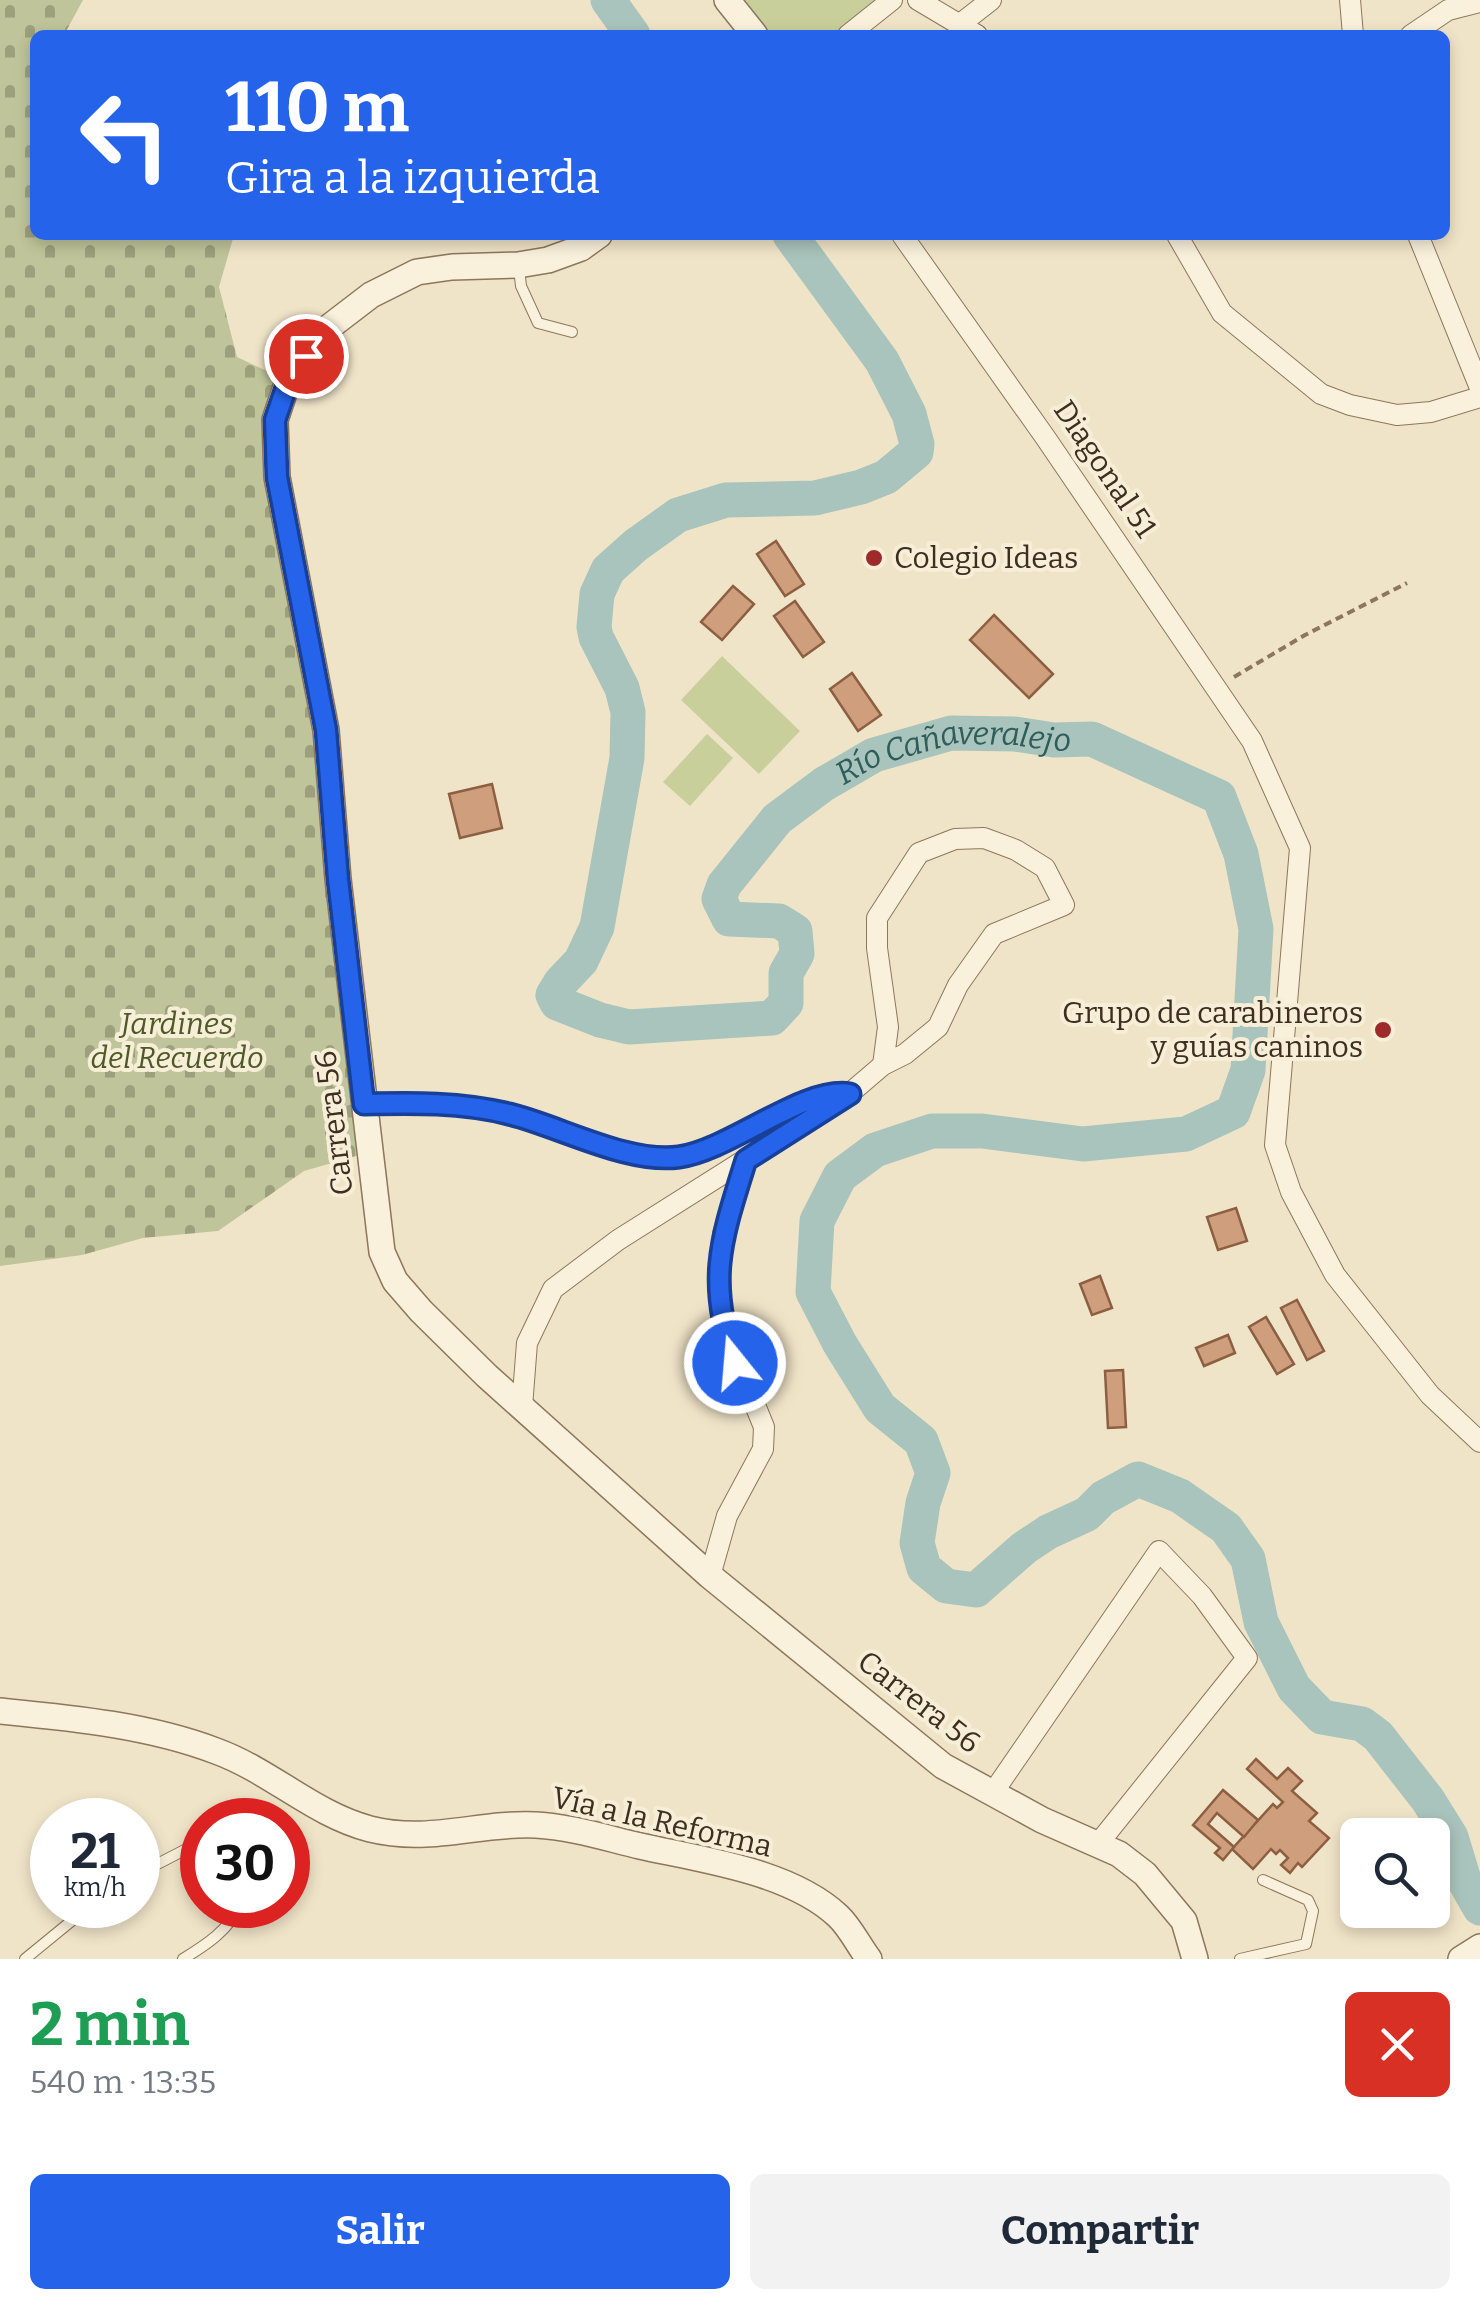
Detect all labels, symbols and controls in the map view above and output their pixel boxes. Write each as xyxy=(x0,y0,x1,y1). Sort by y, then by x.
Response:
text: 110 m xyxy=(225,66,409,150)
icon: left xyxy=(60,70,190,200)
text: Gira a la izquierda xyxy=(225,151,600,205)
pin xyxy=(264,314,349,399)
icon: arrive xyxy=(279,329,334,384)
street label: Diagonal 51 xyxy=(1046,394,1164,544)
place label: Colegio Ideas xyxy=(894,540,1078,576)
marker: Colegio Ideas xyxy=(863,547,885,569)
water label: Río Cañaveralejo xyxy=(828,713,1071,792)
place label: Grupo de carabineros y guías caninos xyxy=(1062,995,1363,1065)
park label: Jardines del Recuerdo xyxy=(90,1006,264,1076)
marker: Grupo de carabineros y guías caninos xyxy=(1372,1019,1394,1041)
street label: Carrera 56 xyxy=(307,1049,361,1197)
position arrow xyxy=(683,1311,787,1415)
street label: Carrera 56 xyxy=(851,1643,987,1761)
street label: Vía a la Reforma xyxy=(549,1779,775,1865)
speed limit sign: 30 xyxy=(180,1798,310,1928)
map controls xyxy=(1340,1818,1450,1928)
button: search xyxy=(1340,1818,1450,1928)
text: 21 xyxy=(70,1821,120,1881)
text: km/h xyxy=(64,1873,126,1903)
text: 2 min xyxy=(30,1989,190,2061)
button: close xyxy=(1345,1992,1450,2097)
text: 540 m · 13:35 xyxy=(30,2063,216,2101)
button: Salir xyxy=(30,2174,730,2289)
button: Compartir xyxy=(750,2174,1450,2289)

